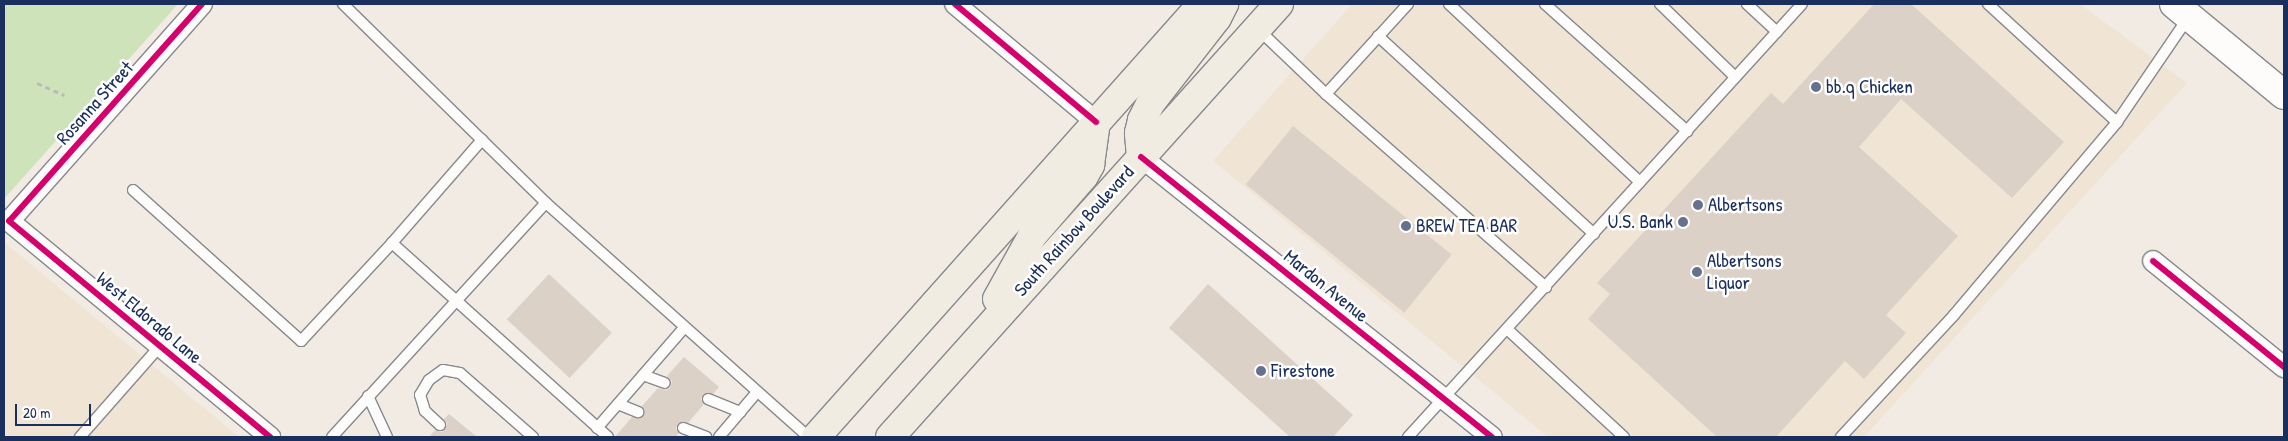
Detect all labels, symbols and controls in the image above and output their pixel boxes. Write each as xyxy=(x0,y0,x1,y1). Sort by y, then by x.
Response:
street label: Rosanna Street xyxy=(52,57,138,149)
place label: bb.q Chicken xyxy=(1826,76,1913,98)
marker: bb.q Chicken xyxy=(1810,81,1822,93)
street label: South Rainbow Boulevard xyxy=(1009,161,1139,301)
place label: Albertsons xyxy=(1708,194,1782,216)
marker: Albertsons xyxy=(1692,199,1704,211)
place label: U.S. Bank xyxy=(1608,211,1673,233)
place label: BREW TEA BAR xyxy=(1416,215,1517,237)
marker: U.S. Bank xyxy=(1677,216,1689,228)
marker: BREW TEA BAR xyxy=(1400,220,1412,232)
street label: Mardon Avenue xyxy=(1279,245,1373,327)
place label: Albertsons Liquor xyxy=(1707,250,1781,294)
marker: Albertsons Liquor xyxy=(1691,266,1703,278)
street label: West Eldorado Lane xyxy=(92,267,206,369)
place label: Firestone xyxy=(1271,360,1335,382)
marker: Firestone xyxy=(1255,365,1267,377)
scale bar xyxy=(18,394,94,426)
text: 20 m xyxy=(23,402,50,423)

